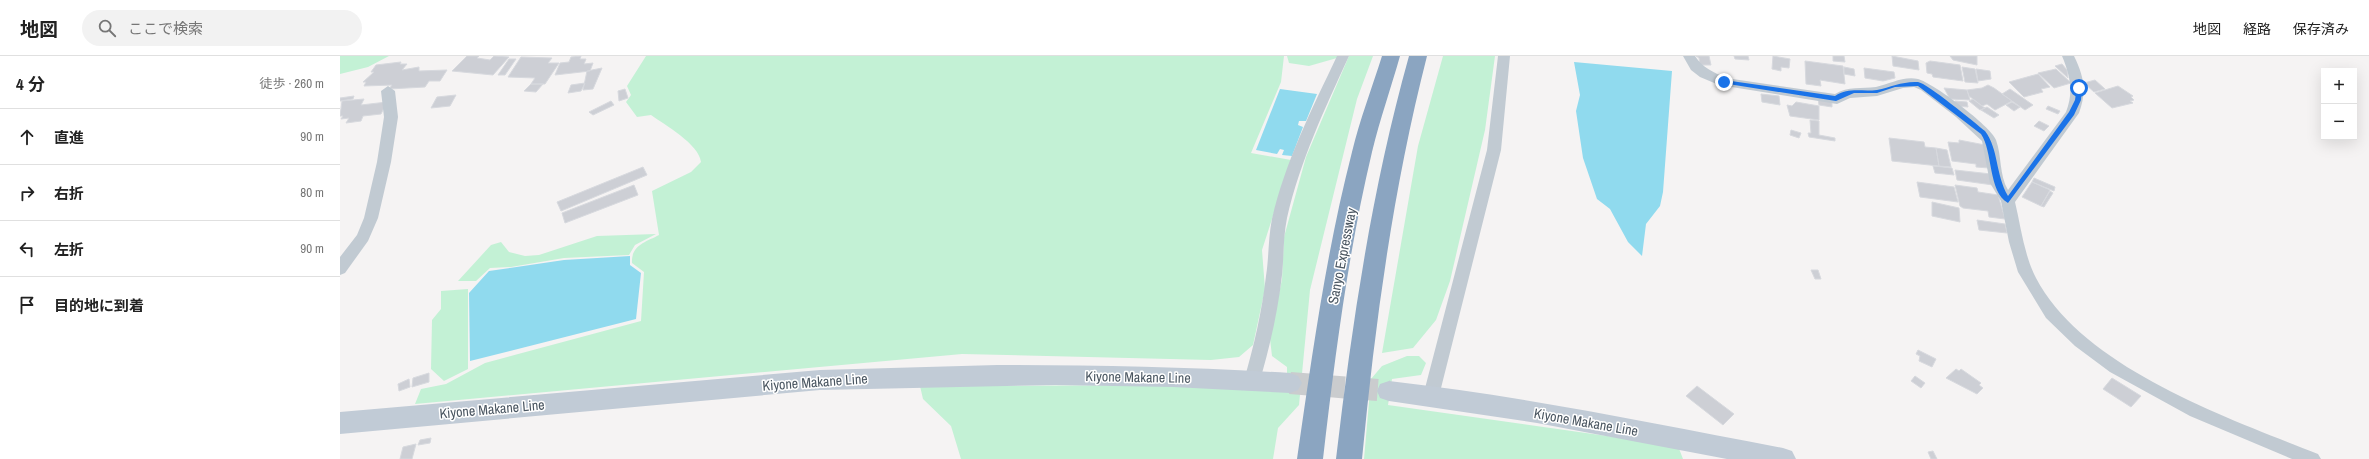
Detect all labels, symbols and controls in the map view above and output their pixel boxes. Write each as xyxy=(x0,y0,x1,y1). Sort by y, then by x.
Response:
search box xyxy=(82,10,362,46)
text: 地図 xyxy=(20,16,58,42)
icon: search xyxy=(96,17,118,39)
text: ここで検索 xyxy=(128,18,203,39)
text: 地図 xyxy=(2193,20,2221,38)
text: 経路 xyxy=(2243,20,2271,38)
text: 保存済み xyxy=(2293,20,2349,38)
map controls xyxy=(2321,68,2357,140)
button: + xyxy=(2321,68,2357,104)
text: 4 分 xyxy=(16,72,45,95)
route end xyxy=(1715,73,1733,91)
text: 徒歩 · 260 m xyxy=(259,75,324,92)
route start xyxy=(2070,79,2088,97)
button: − xyxy=(2321,104,2357,140)
icon: ahead xyxy=(16,126,38,148)
text: 直進 xyxy=(54,127,84,148)
text: 90 m xyxy=(300,128,324,145)
icon: right xyxy=(16,182,38,204)
text: 右折 xyxy=(54,183,84,204)
text: 80 m xyxy=(300,184,324,201)
street label: Sanyo Expressway xyxy=(1324,206,1360,306)
icon: left xyxy=(16,238,38,260)
text: 左折 xyxy=(54,239,84,260)
text: 90 m xyxy=(300,240,324,257)
icon: arrive xyxy=(16,294,38,316)
text: 目的地に到着 xyxy=(54,295,144,316)
street label: Kiyone Makane Line xyxy=(1085,367,1191,387)
street label: Kiyone Makane Line xyxy=(762,369,868,395)
street label: Kiyone Makane Line xyxy=(439,395,545,423)
street label: Kiyone Makane Line xyxy=(1533,404,1639,440)

